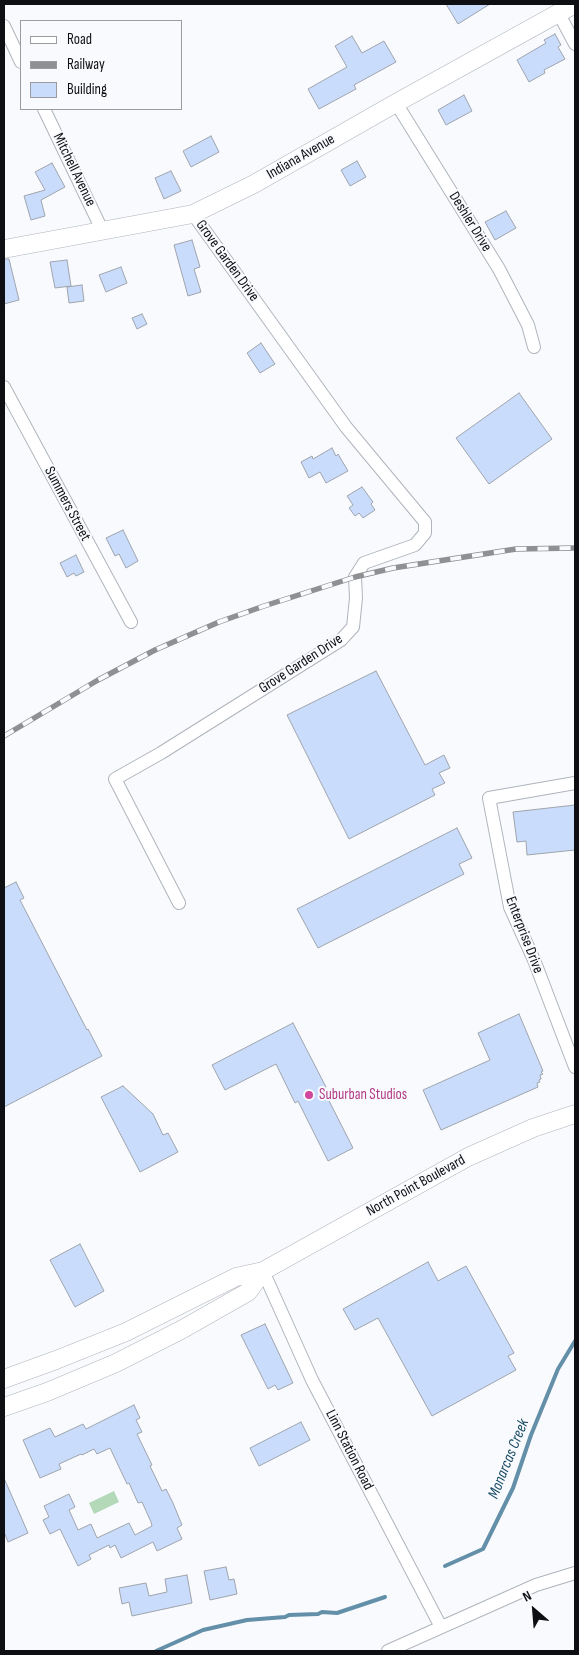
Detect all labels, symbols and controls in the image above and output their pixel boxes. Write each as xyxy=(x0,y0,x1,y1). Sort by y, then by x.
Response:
legend xyxy=(20,20,182,110)
text: Road xyxy=(67,30,92,49)
text: Railway xyxy=(67,55,105,74)
text: Building xyxy=(67,80,107,99)
street label: Mitchell Avenue xyxy=(49,130,99,210)
street label: Indiana Avenue xyxy=(264,130,338,184)
street label: Deshler Drive xyxy=(445,189,495,255)
street label: Grove Garden Drive xyxy=(191,217,263,305)
street label: Summers Street xyxy=(40,464,94,544)
street label: Grove Garden Drive xyxy=(256,630,346,698)
street label: Enterprise Drive xyxy=(501,894,547,976)
place label: Suburban Studios xyxy=(319,1086,407,1104)
marker: Suburban Studios xyxy=(303,1089,315,1101)
street label: North Point Boulevard xyxy=(363,1151,469,1221)
street label: Linn Station Road xyxy=(321,1407,377,1493)
water label: Monarcas Creek xyxy=(484,1416,534,1502)
north arrow xyxy=(509,1585,559,1635)
text: N xyxy=(520,1587,534,1605)

